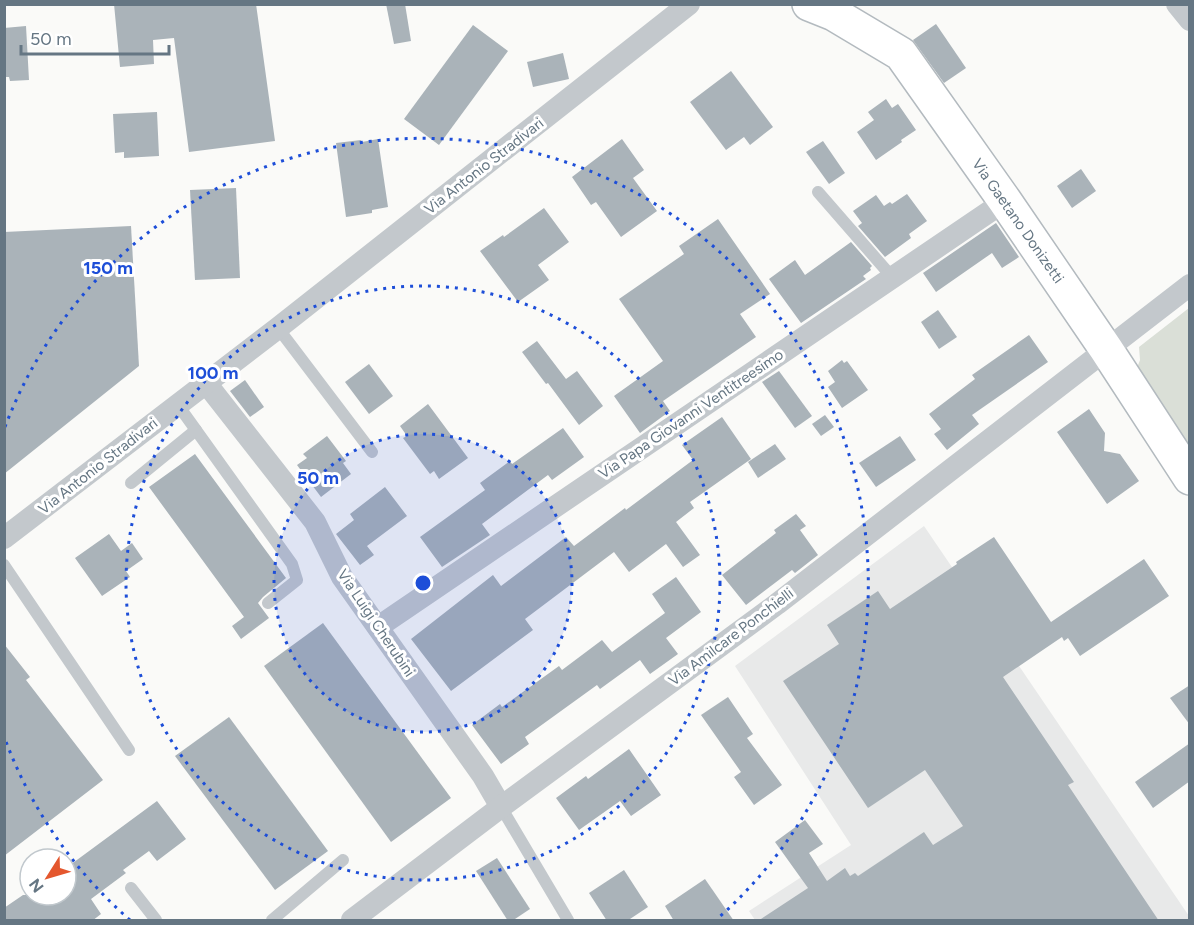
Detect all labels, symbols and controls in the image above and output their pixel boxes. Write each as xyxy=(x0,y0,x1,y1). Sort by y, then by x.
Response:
scale bar xyxy=(21,18,170,56)
text: 50 m xyxy=(30,28,72,50)
street label: Via Antonio Stradivari xyxy=(421,114,547,218)
street label: Via Gaetano Donizetti xyxy=(968,155,1068,287)
text: 150 m xyxy=(83,257,133,279)
street label: Via Papa Giovanni Ventitreesimo xyxy=(595,345,787,483)
text: 100 m xyxy=(188,362,238,384)
street label: Via Antonio Stradivari xyxy=(35,414,161,518)
text: 50 m xyxy=(297,467,339,489)
street label: Via Luigi Cherubini xyxy=(333,566,419,680)
centre of rings xyxy=(413,573,433,593)
street label: Via Amilcare Ponchielli xyxy=(665,584,797,690)
north arrow xyxy=(18,847,78,907)
text: N xyxy=(25,875,48,896)

